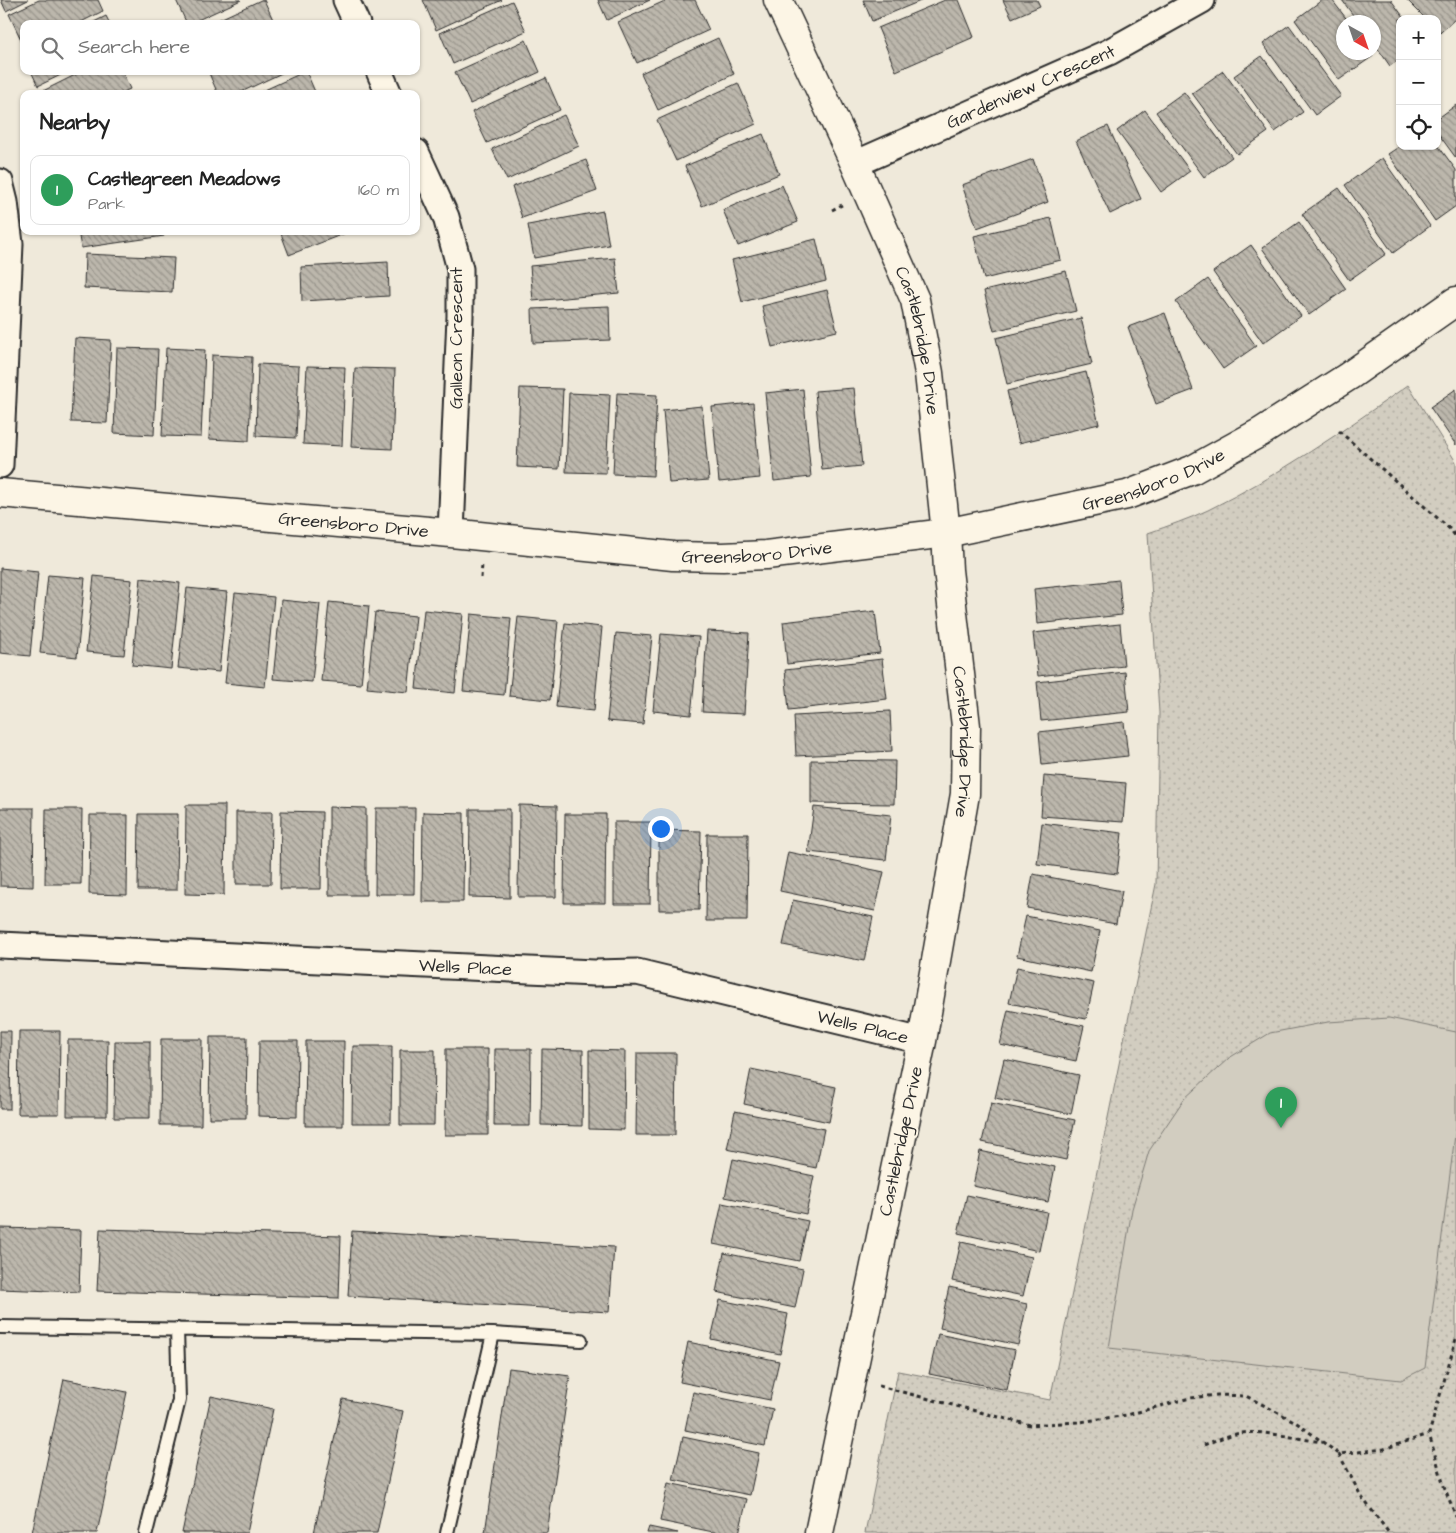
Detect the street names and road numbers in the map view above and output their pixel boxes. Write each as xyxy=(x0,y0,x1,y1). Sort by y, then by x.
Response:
street label: Gardenview Crescent xyxy=(942,38,1120,135)
street label: Castlebridge Drive xyxy=(889,262,946,416)
street label: Galleon Crescent xyxy=(444,266,469,409)
street label: Greensboro Drive xyxy=(1080,442,1229,517)
street label: Greensboro Drive xyxy=(277,505,430,544)
street label: Greensboro Drive xyxy=(681,535,834,570)
street label: Castlebridge Drive xyxy=(947,665,978,820)
street label: Wells Place xyxy=(418,952,513,982)
street label: Wells Place xyxy=(815,1004,911,1050)
street label: Castlebridge Drive xyxy=(873,1064,930,1218)

